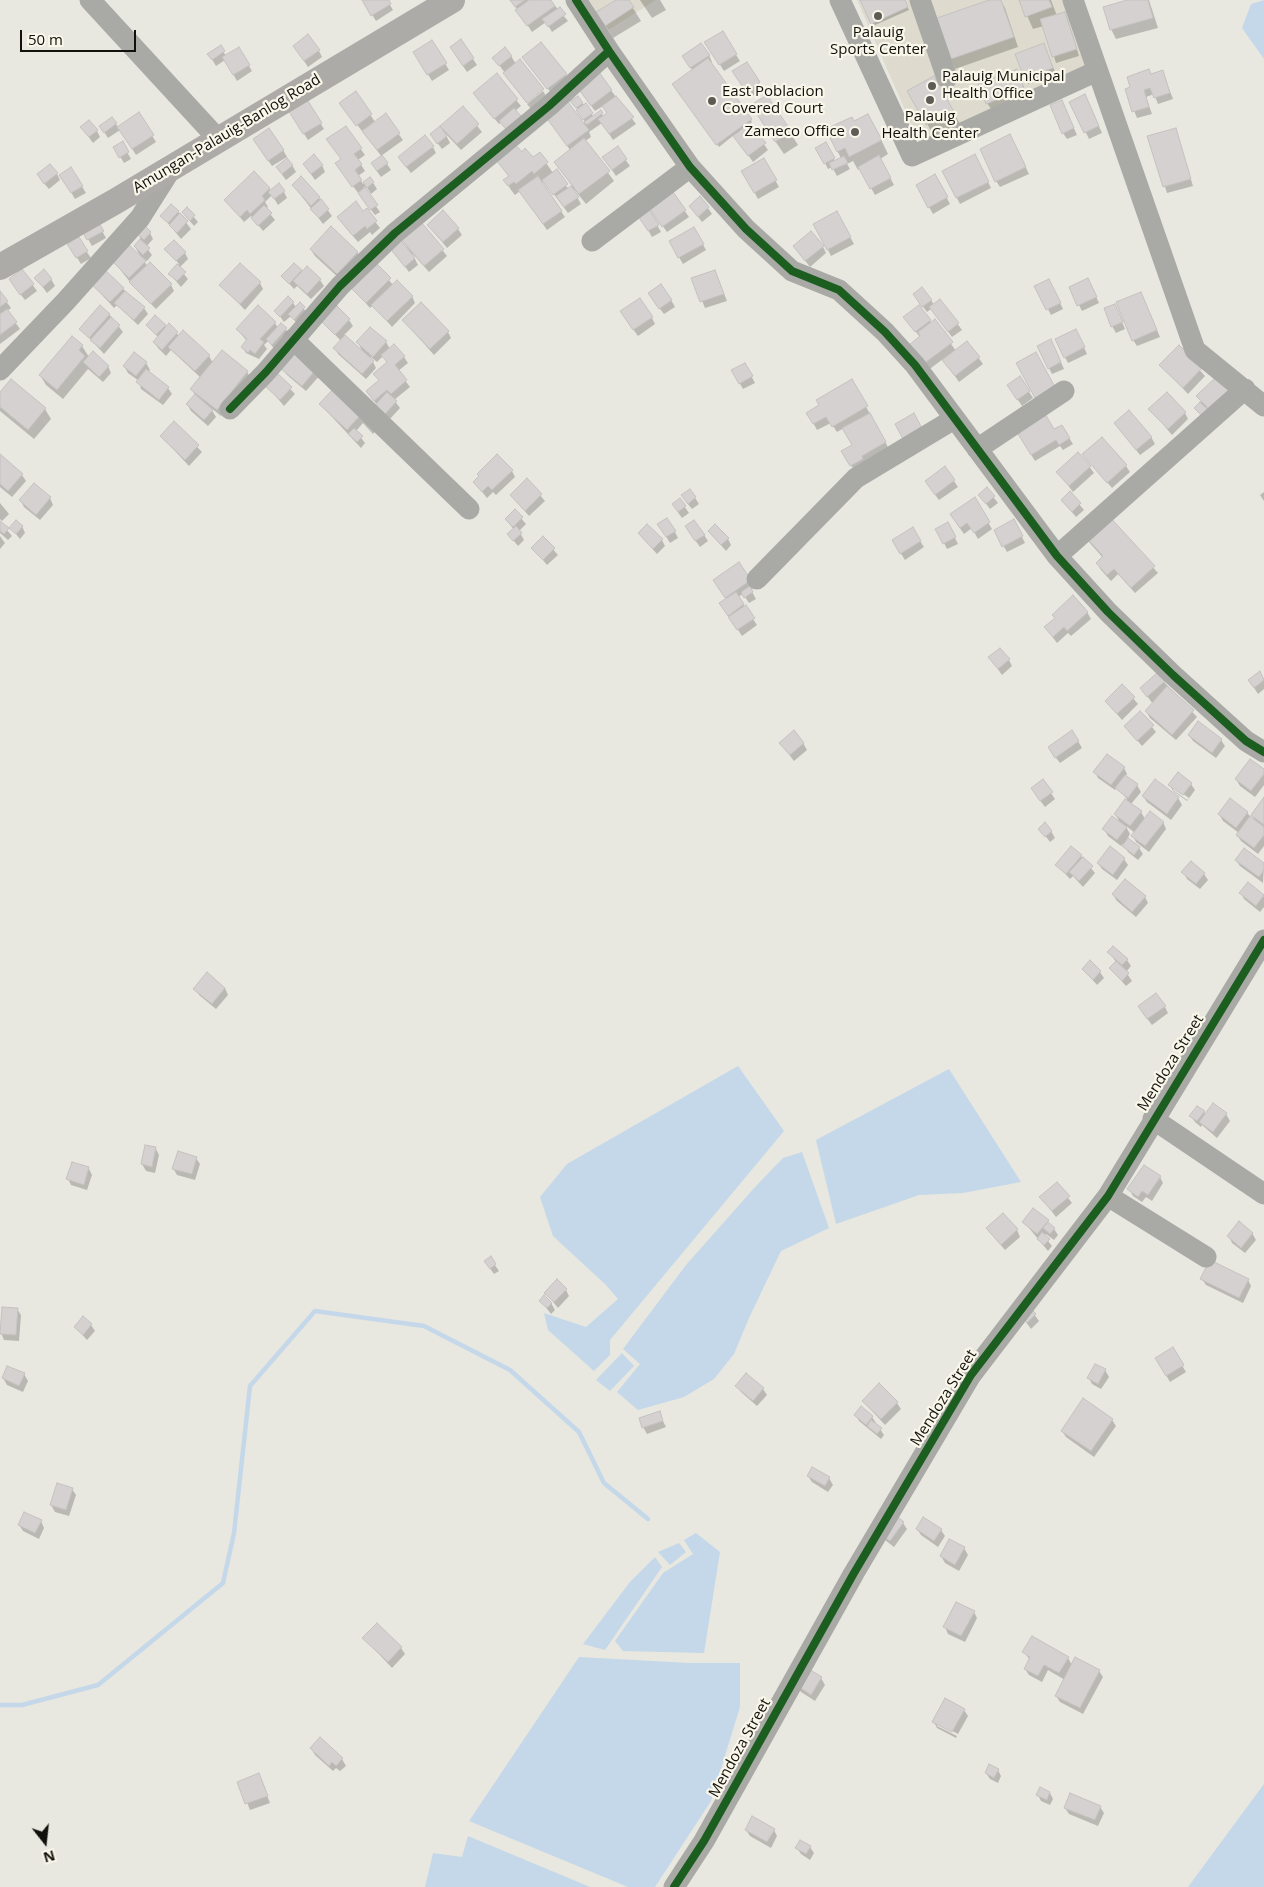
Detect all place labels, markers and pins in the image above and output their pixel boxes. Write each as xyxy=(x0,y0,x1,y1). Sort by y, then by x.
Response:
marker: Palauig Sports Center xyxy=(872,10,884,22)
place label: Palauig Sports Center xyxy=(830,24,926,59)
place label: Palauig Municipal Health Office xyxy=(942,68,1064,103)
marker: Palauig Municipal Health Office xyxy=(926,80,938,92)
place label: East Poblacion Covered Court xyxy=(722,83,824,118)
marker: Palauig Health Center xyxy=(924,94,936,106)
marker: East Poblacion Covered Court xyxy=(706,95,718,107)
place label: Palauig Health Center xyxy=(881,108,979,143)
place label: Zameco Office xyxy=(745,123,845,141)
marker: Zameco Office xyxy=(849,126,861,138)

